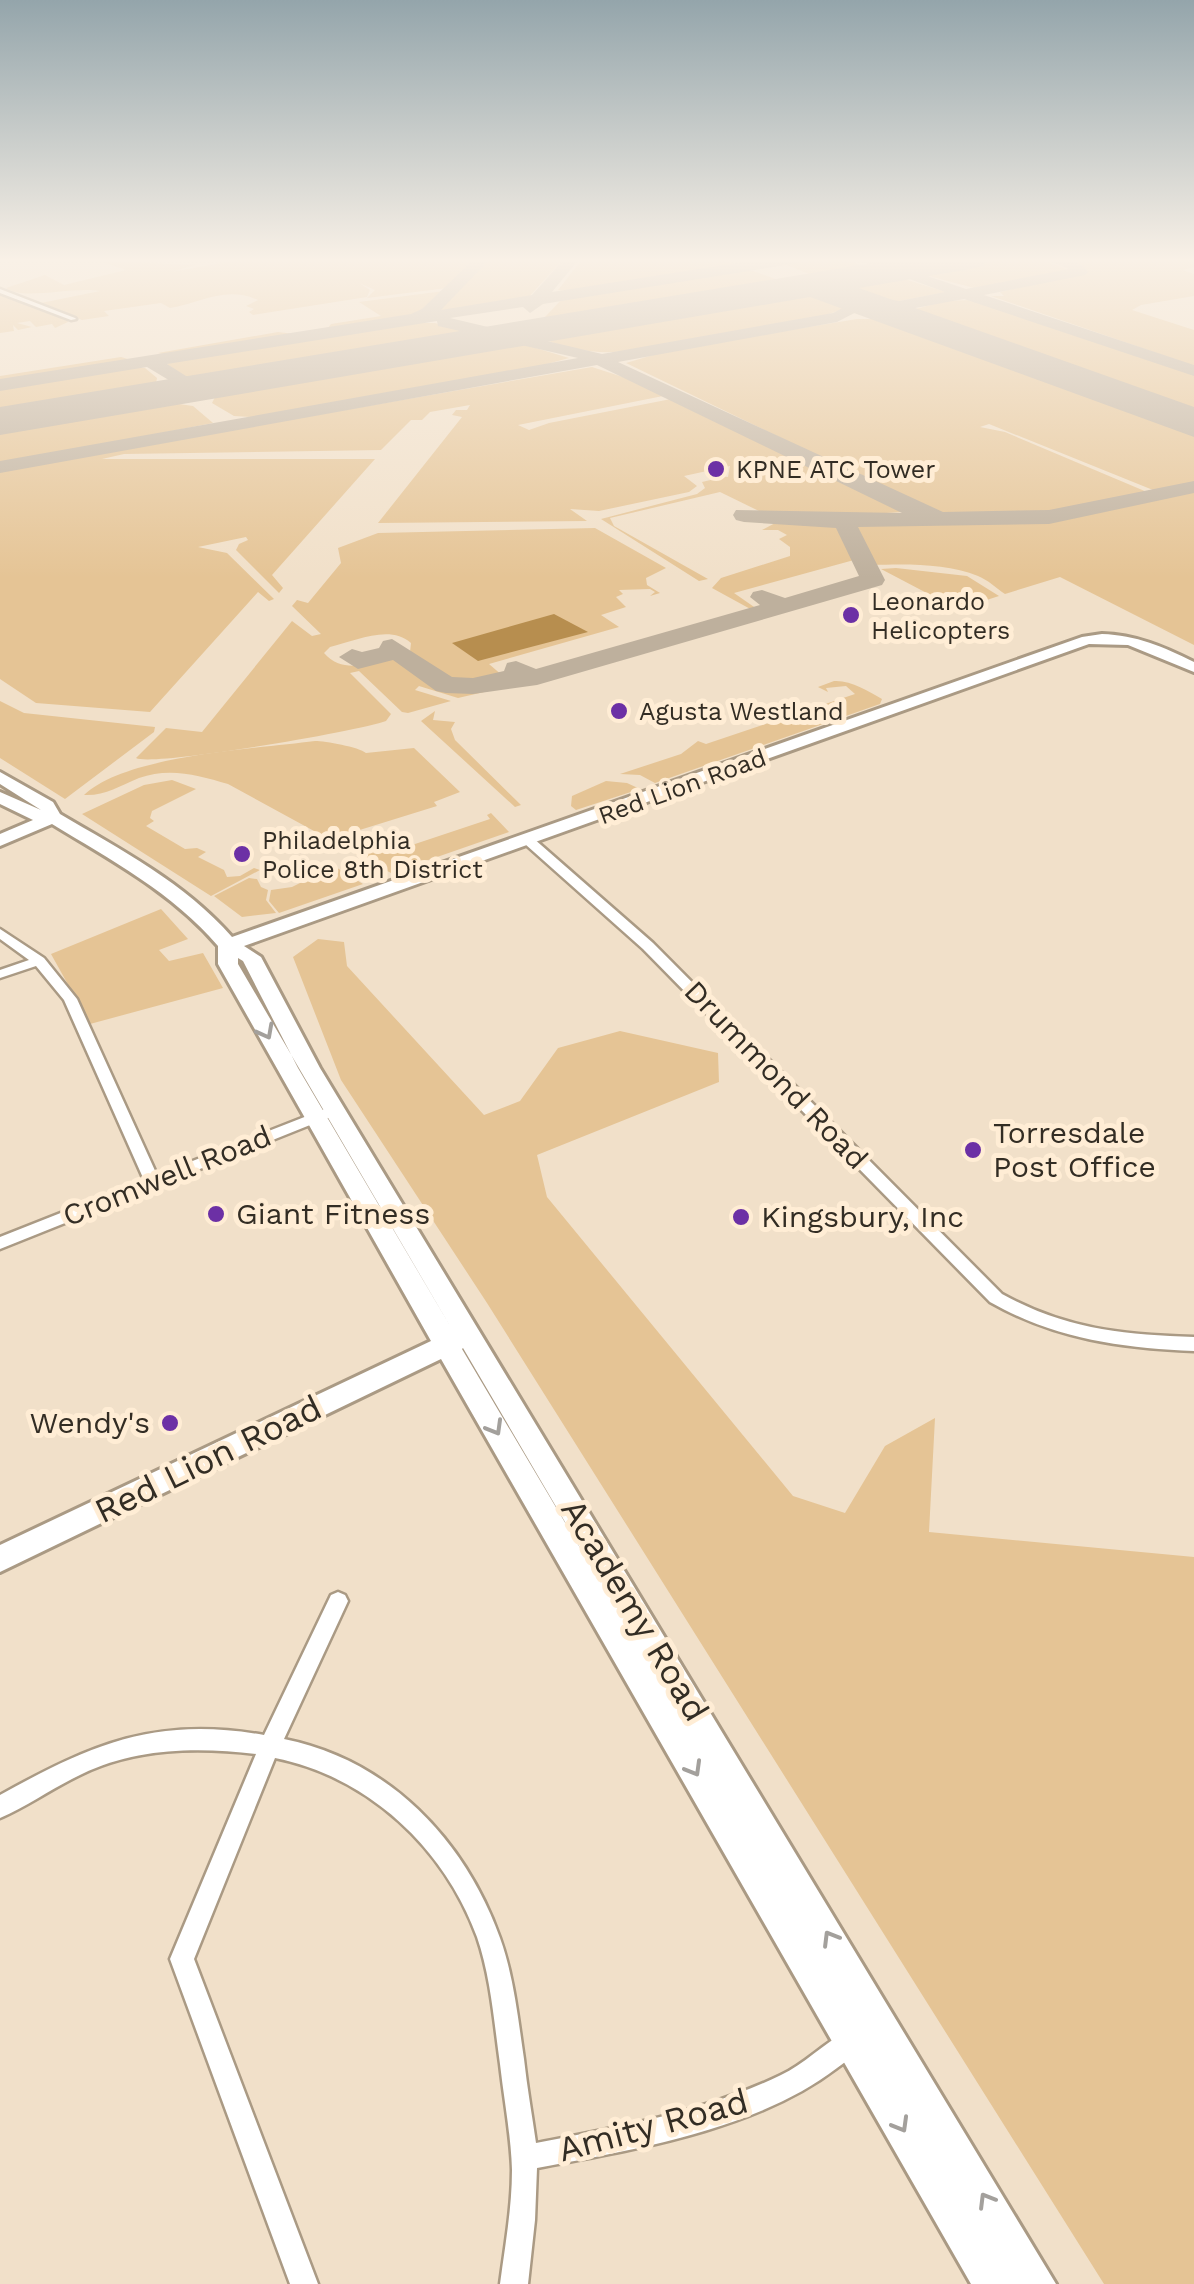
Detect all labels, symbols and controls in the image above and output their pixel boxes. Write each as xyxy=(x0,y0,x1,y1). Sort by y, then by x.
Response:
place label: KPNE ATC Tower xyxy=(736,455,935,484)
marker: KPNE ATC Tower xyxy=(705,458,727,480)
place label: Leonardo Helicopters xyxy=(871,587,1010,645)
marker: Leonardo Helicopters xyxy=(840,604,862,626)
place label: Agusta Westland xyxy=(639,697,844,726)
marker: Agusta Westland xyxy=(608,700,630,722)
street label: Red Lion Road xyxy=(594,743,770,830)
place label: Philadelphia Police 8th District xyxy=(262,826,483,884)
marker: Philadelphia Police 8th District xyxy=(231,843,253,865)
street label: Drummond Road xyxy=(678,973,875,1176)
one-way arrow xyxy=(254,1022,274,1040)
place label: Torresdale Post Office xyxy=(993,1115,1156,1184)
street label: Cromwell Road xyxy=(58,1118,276,1233)
marker: Torresdale Post Office xyxy=(962,1139,984,1161)
place label: Giant Fitness xyxy=(236,1196,430,1231)
place label: Kingsbury, Inc xyxy=(761,1199,964,1234)
marker: Giant Fitness xyxy=(205,1203,227,1225)
marker: Kingsbury, Inc xyxy=(730,1206,752,1228)
street label: Red Lion Road xyxy=(88,1386,328,1532)
place label: Wendy's xyxy=(30,1405,150,1440)
marker: Wendy's xyxy=(159,1412,181,1434)
one-way arrow xyxy=(483,1417,502,1435)
street label: Academy Road xyxy=(552,1491,718,1729)
one-way arrow xyxy=(682,1758,701,1776)
one-way arrow xyxy=(823,1931,842,1949)
street label: Amity Road xyxy=(553,2079,753,2171)
one-way arrow xyxy=(889,2114,908,2132)
one-way arrow xyxy=(979,2193,998,2211)

